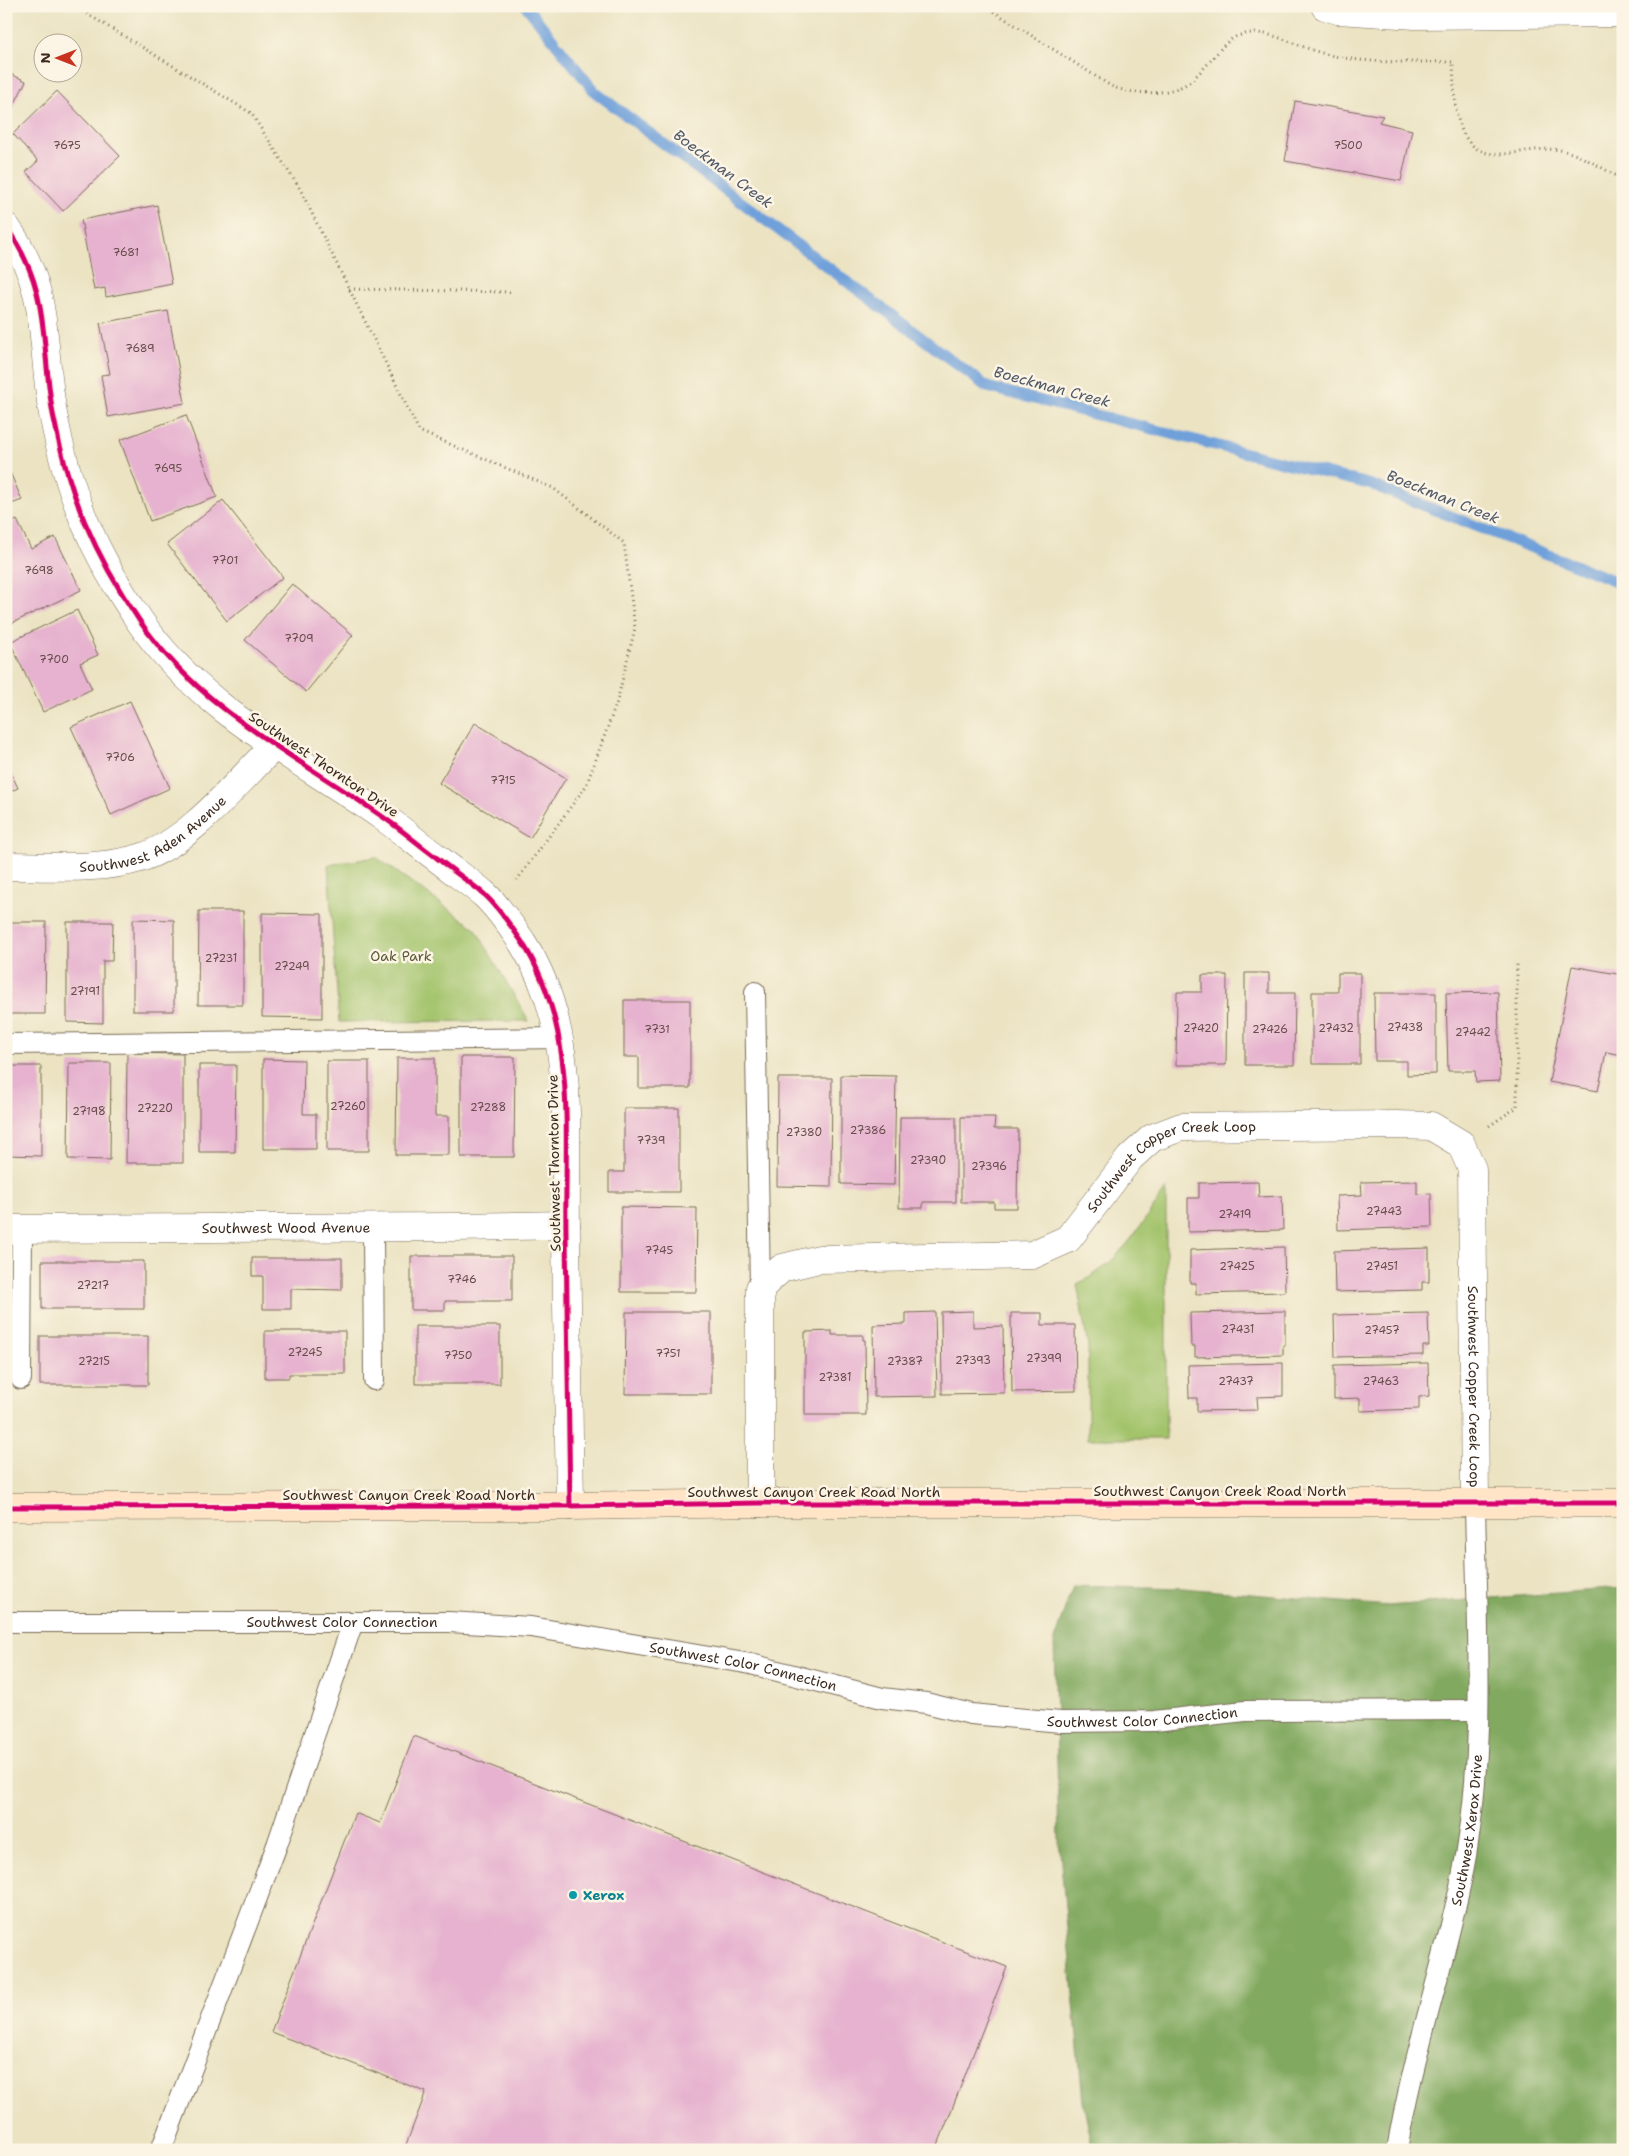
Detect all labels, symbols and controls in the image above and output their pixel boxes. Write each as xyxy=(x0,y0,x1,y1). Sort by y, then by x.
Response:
north arrow xyxy=(32,32,82,82)
text: N xyxy=(36,52,54,64)
water label: Boeckman Creek xyxy=(669,125,777,213)
house number: 7675 xyxy=(53,138,81,153)
house number: 7500 xyxy=(1333,138,1363,153)
house number: 7681 xyxy=(113,245,139,260)
house number: 7689 xyxy=(125,341,155,356)
water label: Boeckman Creek xyxy=(992,362,1113,412)
house number: 7695 xyxy=(154,461,182,476)
water label: Boeckman Creek xyxy=(1384,465,1503,529)
house number: 7701 xyxy=(212,553,238,568)
house number: 7698 xyxy=(24,563,54,578)
house number: 7709 xyxy=(284,631,314,646)
house number: 7700 xyxy=(39,652,69,667)
street label: Southwest Thornton Drive xyxy=(246,707,402,821)
house number: 7706 xyxy=(105,750,135,765)
house number: 7715 xyxy=(490,773,516,788)
street label: Southwest Aden Avenue xyxy=(79,792,230,876)
park label: Oak Park xyxy=(370,947,432,965)
house number: 27231 xyxy=(205,951,237,966)
house number: 27249 xyxy=(274,959,310,974)
house number: 27191 xyxy=(70,984,100,999)
house number: 27438 xyxy=(1387,1020,1423,1035)
house number: 27420 xyxy=(1183,1021,1219,1036)
house number: 27432 xyxy=(1318,1021,1354,1036)
house number: 7731 xyxy=(644,1022,670,1037)
house number: 27426 xyxy=(1252,1022,1288,1037)
house number: 27442 xyxy=(1455,1025,1491,1040)
street label: Southwest Thornton Drive xyxy=(543,1074,565,1252)
house number: 27260 xyxy=(330,1099,366,1114)
house number: 27288 xyxy=(470,1100,506,1115)
house number: 27220 xyxy=(137,1101,173,1116)
house number: 27198 xyxy=(72,1104,106,1119)
street label: Southwest Copper Creek Loop xyxy=(1083,1117,1256,1216)
house number: 27386 xyxy=(850,1123,886,1138)
house number: 27380 xyxy=(786,1125,822,1140)
house number: 7739 xyxy=(637,1133,665,1148)
house number: 27390 xyxy=(910,1153,946,1168)
house number: 27396 xyxy=(971,1159,1007,1174)
house number: 27443 xyxy=(1366,1204,1402,1219)
house number: 27419 xyxy=(1218,1207,1252,1222)
street label: Southwest Wood Avenue xyxy=(202,1218,370,1237)
house number: 7745 xyxy=(645,1243,673,1258)
house number: 27425 xyxy=(1219,1259,1255,1274)
house number: 27451 xyxy=(1366,1259,1398,1274)
house number: 7746 xyxy=(447,1272,477,1287)
house number: 27217 xyxy=(77,1278,110,1293)
street label: Southwest Copper Creek Loop xyxy=(1464,1286,1484,1488)
house number: 27431 xyxy=(1222,1322,1254,1337)
house number: 27457 xyxy=(1364,1323,1400,1338)
house number: 27245 xyxy=(288,1345,323,1360)
house number: 7751 xyxy=(655,1346,681,1361)
house number: 7750 xyxy=(444,1348,472,1363)
house number: 27399 xyxy=(1026,1351,1062,1366)
house number: 27393 xyxy=(955,1353,991,1368)
house number: 27215 xyxy=(78,1354,110,1369)
house number: 27387 xyxy=(887,1354,923,1369)
house number: 27381 xyxy=(818,1370,852,1385)
house number: 27437 xyxy=(1218,1374,1254,1389)
house number: 27463 xyxy=(1363,1374,1399,1389)
street label: Southwest Canyon Creek Road North xyxy=(1094,1482,1346,1500)
street label: Southwest Canyon Creek Road North xyxy=(688,1483,940,1501)
street label: Southwest Canyon Creek Road North xyxy=(283,1486,535,1504)
street label: Southwest Color Connection xyxy=(246,1613,438,1631)
street label: Southwest Color Connection xyxy=(648,1638,839,1695)
street label: Southwest Color Connection xyxy=(1046,1703,1239,1731)
street label: Southwest Xerox Drive xyxy=(1447,1754,1486,1908)
place label: Xerox xyxy=(583,1886,624,1904)
marker: Xerox xyxy=(567,1889,579,1901)

